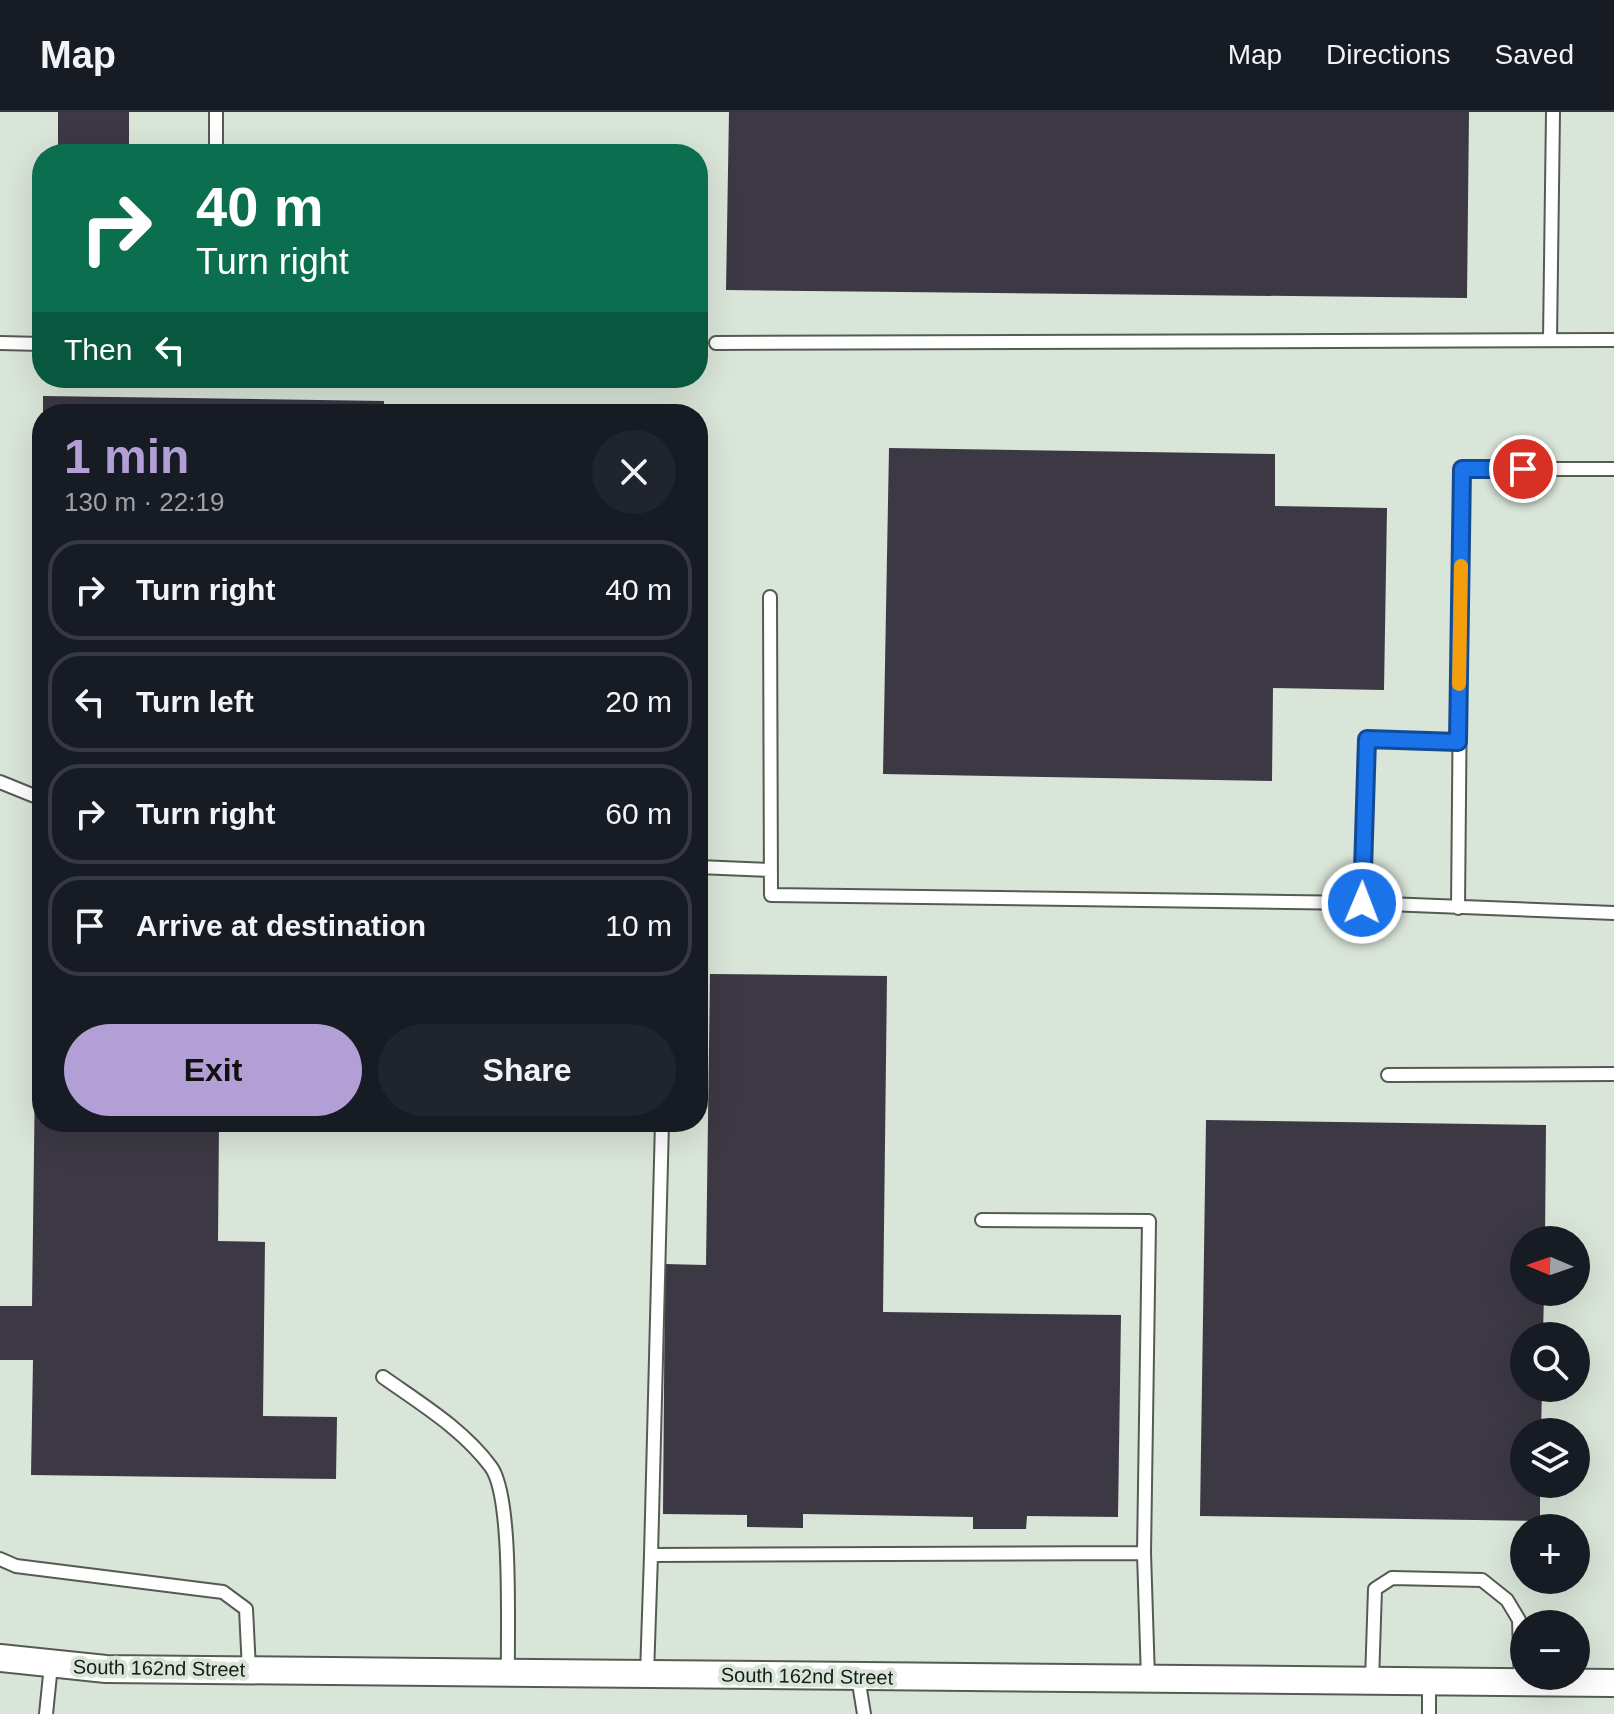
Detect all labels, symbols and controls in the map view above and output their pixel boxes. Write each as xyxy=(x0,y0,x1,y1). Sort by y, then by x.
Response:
text: Map xyxy=(40,34,116,76)
text: Map xyxy=(1228,39,1282,70)
text: Directions xyxy=(1326,39,1451,70)
text: Saved xyxy=(1495,39,1574,70)
text: 40 m xyxy=(196,175,324,238)
icon: right xyxy=(64,176,168,280)
text: Turn right xyxy=(196,241,349,282)
icon: left xyxy=(148,328,192,372)
text: Then xyxy=(64,333,132,366)
text: 1 min xyxy=(64,430,189,483)
button: close xyxy=(592,430,676,514)
pin xyxy=(1489,435,1557,503)
icon: arrive xyxy=(1501,447,1545,491)
text: 130 m · 22:19 xyxy=(64,487,224,517)
icon: right xyxy=(68,568,112,612)
text: Turn right xyxy=(136,573,275,606)
text: 40 m xyxy=(605,573,672,606)
icon: left xyxy=(68,680,112,724)
text: Turn left xyxy=(136,685,254,718)
text: 20 m xyxy=(605,685,672,718)
icon: right xyxy=(68,792,112,836)
text: Turn right xyxy=(136,797,275,830)
text: 60 m xyxy=(605,797,672,830)
position arrow xyxy=(1320,861,1404,945)
icon: arrive xyxy=(68,904,112,948)
text: Arrive at destination xyxy=(136,909,426,942)
text: 10 m xyxy=(605,909,672,942)
button: Exit xyxy=(64,1024,362,1116)
button: Share xyxy=(378,1024,676,1116)
north arrow xyxy=(1510,1226,1590,1306)
map controls xyxy=(1510,1226,1590,1690)
button: search xyxy=(1510,1322,1590,1402)
button: layers xyxy=(1510,1418,1590,1498)
button: + xyxy=(1510,1514,1590,1594)
button: − xyxy=(1510,1610,1590,1690)
street label: South 162nd Street xyxy=(73,1655,246,1681)
street label: South 162nd Street xyxy=(721,1663,894,1689)

